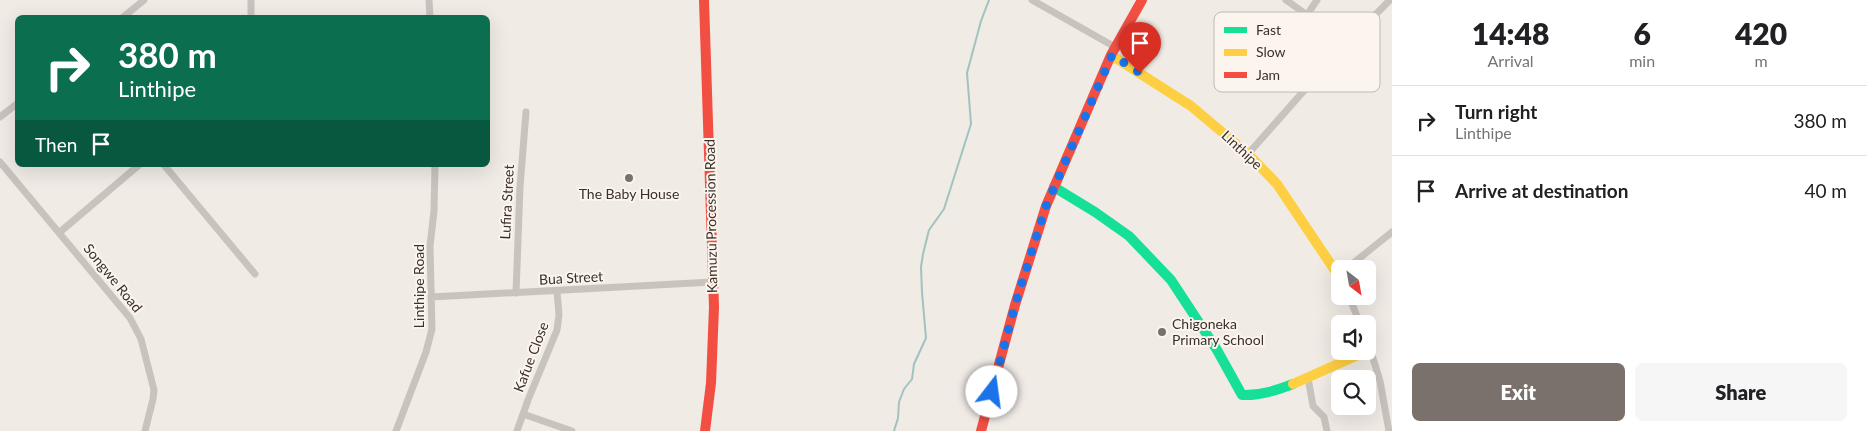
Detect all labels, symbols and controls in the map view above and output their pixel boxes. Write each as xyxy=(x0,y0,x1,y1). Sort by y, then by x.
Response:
legend xyxy=(1214,12,1380,92)
text: 14:48 xyxy=(1472,15,1549,51)
text: 6 xyxy=(1633,15,1651,51)
text: 420 xyxy=(1735,15,1787,51)
text: Fast xyxy=(1256,21,1281,38)
pin xyxy=(1119,22,1161,73)
icon: arrive xyxy=(1126,29,1154,57)
text: 380 m xyxy=(118,33,217,75)
icon: right xyxy=(35,35,100,100)
text: Slow xyxy=(1256,43,1286,60)
text: Arrival xyxy=(1488,51,1534,70)
text: min xyxy=(1629,51,1655,70)
text: m xyxy=(1754,51,1768,70)
text: Jam xyxy=(1256,66,1280,83)
text: Linthipe xyxy=(118,75,196,102)
text: Turn right xyxy=(1455,100,1537,123)
icon: right xyxy=(1412,107,1440,135)
text: 380 m xyxy=(1793,109,1847,132)
text: Linthipe xyxy=(1455,123,1512,142)
street label: Linthipe xyxy=(1218,126,1266,173)
icon: arrive xyxy=(87,130,115,158)
text: Then xyxy=(35,133,77,156)
street label: Kamuzu Procession Road xyxy=(701,139,720,293)
street label: Lufira Street xyxy=(496,164,517,240)
marker: The Baby House xyxy=(623,172,635,184)
icon: arrive xyxy=(1412,177,1440,205)
text: Arrive at destination xyxy=(1455,179,1628,202)
text: 40 m xyxy=(1804,179,1847,202)
place label: The Baby House xyxy=(579,185,679,202)
street label: Songwe Road xyxy=(81,240,146,315)
street label: Linthipe Road xyxy=(410,244,427,328)
north arrow xyxy=(1331,260,1376,305)
map controls xyxy=(1331,260,1376,415)
street label: Bua Street xyxy=(539,267,603,288)
place label: Chigoneka Primary School xyxy=(1172,315,1264,348)
button: sound xyxy=(1331,315,1376,360)
street label: Kafue Close xyxy=(509,319,552,394)
marker: Chigoneka Primary School xyxy=(1156,326,1168,338)
button: Exit xyxy=(1412,363,1625,421)
button: Share xyxy=(1635,363,1847,421)
position arrow xyxy=(965,365,1017,417)
button: search xyxy=(1331,370,1376,415)

